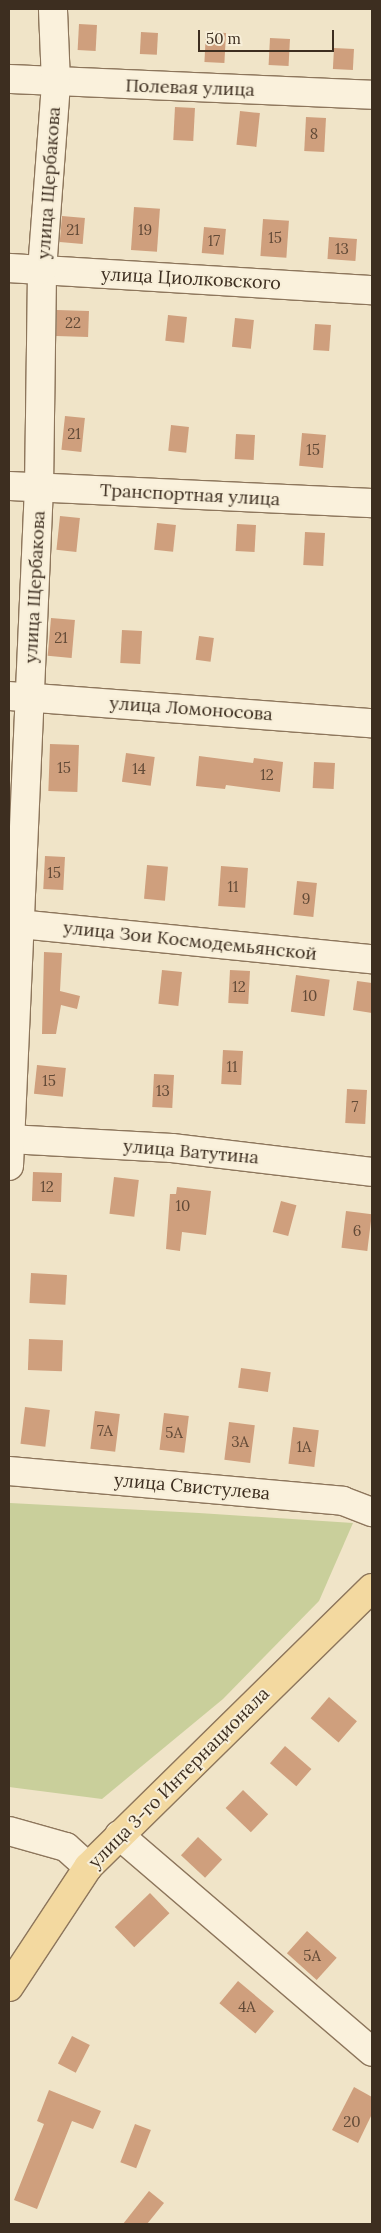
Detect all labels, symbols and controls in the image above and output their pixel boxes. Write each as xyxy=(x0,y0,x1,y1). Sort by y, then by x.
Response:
scale bar xyxy=(201,20,337,52)
text: 50 m xyxy=(206,29,241,48)
street label: Полевая улица xyxy=(125,75,255,101)
street label: улица Щербакова xyxy=(33,106,65,260)
house number: 8 xyxy=(310,125,318,143)
house number: 21 xyxy=(66,221,80,239)
house number: 19 xyxy=(138,221,152,239)
house number: 15 xyxy=(268,229,282,247)
house number: 17 xyxy=(208,232,220,250)
house number: 13 xyxy=(335,240,349,258)
street label: улица Циолковского xyxy=(101,264,281,294)
house number: 22 xyxy=(65,314,81,332)
house number: 21 xyxy=(67,425,81,443)
house number: 15 xyxy=(306,441,320,459)
street label: Транспортная улица xyxy=(99,479,281,511)
street label: улица Щербакова xyxy=(20,510,50,664)
house number: 21 xyxy=(54,629,68,647)
street label: улица Ломоносова xyxy=(109,693,273,725)
house number: 15 xyxy=(57,759,71,777)
house number: 14 xyxy=(132,760,146,778)
house number: 12 xyxy=(260,766,274,784)
house number: 15 xyxy=(47,864,61,882)
house number: 11 xyxy=(228,878,238,896)
house number: 9 xyxy=(302,890,310,908)
street label: улица Зои Космодемьянской xyxy=(62,917,318,965)
house number: 12 xyxy=(232,978,246,996)
house number: 10 xyxy=(303,987,317,1005)
house number: 11 xyxy=(227,1058,237,1076)
house number: 15 xyxy=(42,1072,56,1090)
house number: 13 xyxy=(156,1082,170,1100)
house number: 7 xyxy=(352,1098,358,1116)
street label: улица Ватутина xyxy=(122,1135,260,1169)
house number: 12 xyxy=(40,1178,54,1196)
house number: 10 xyxy=(176,1197,190,1215)
house number: 6 xyxy=(353,1222,361,1240)
house number: 7А xyxy=(97,1422,113,1440)
house number: 5А xyxy=(165,1424,183,1442)
house number: 3А xyxy=(231,1433,249,1451)
house number: 1А xyxy=(296,1438,312,1456)
street label: улица Свистулева xyxy=(113,1469,271,1505)
street label: улица 3-го Интернационала xyxy=(84,1683,274,1873)
house number: 5А xyxy=(303,1947,321,1965)
house number: 4А xyxy=(238,1998,256,2016)
house number: 20 xyxy=(343,2113,361,2131)

